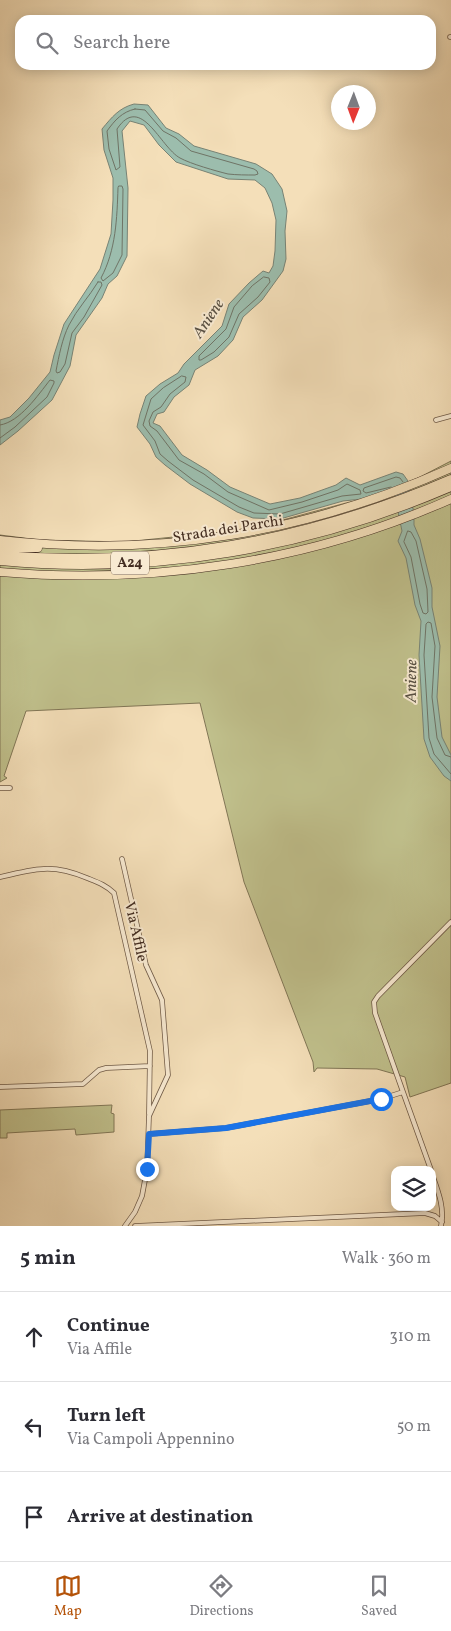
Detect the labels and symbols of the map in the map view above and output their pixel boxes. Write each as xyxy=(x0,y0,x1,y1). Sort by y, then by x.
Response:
north arrow xyxy=(331,85,376,130)
water label: Aniene xyxy=(187,295,230,344)
street label: Strada dei Parchi xyxy=(171,511,285,549)
road number: A24 xyxy=(111,552,149,574)
water label: Aniene xyxy=(401,659,423,704)
street label: Via Affile xyxy=(118,900,152,964)
route start xyxy=(370,1088,393,1111)
route end xyxy=(136,1158,159,1181)

